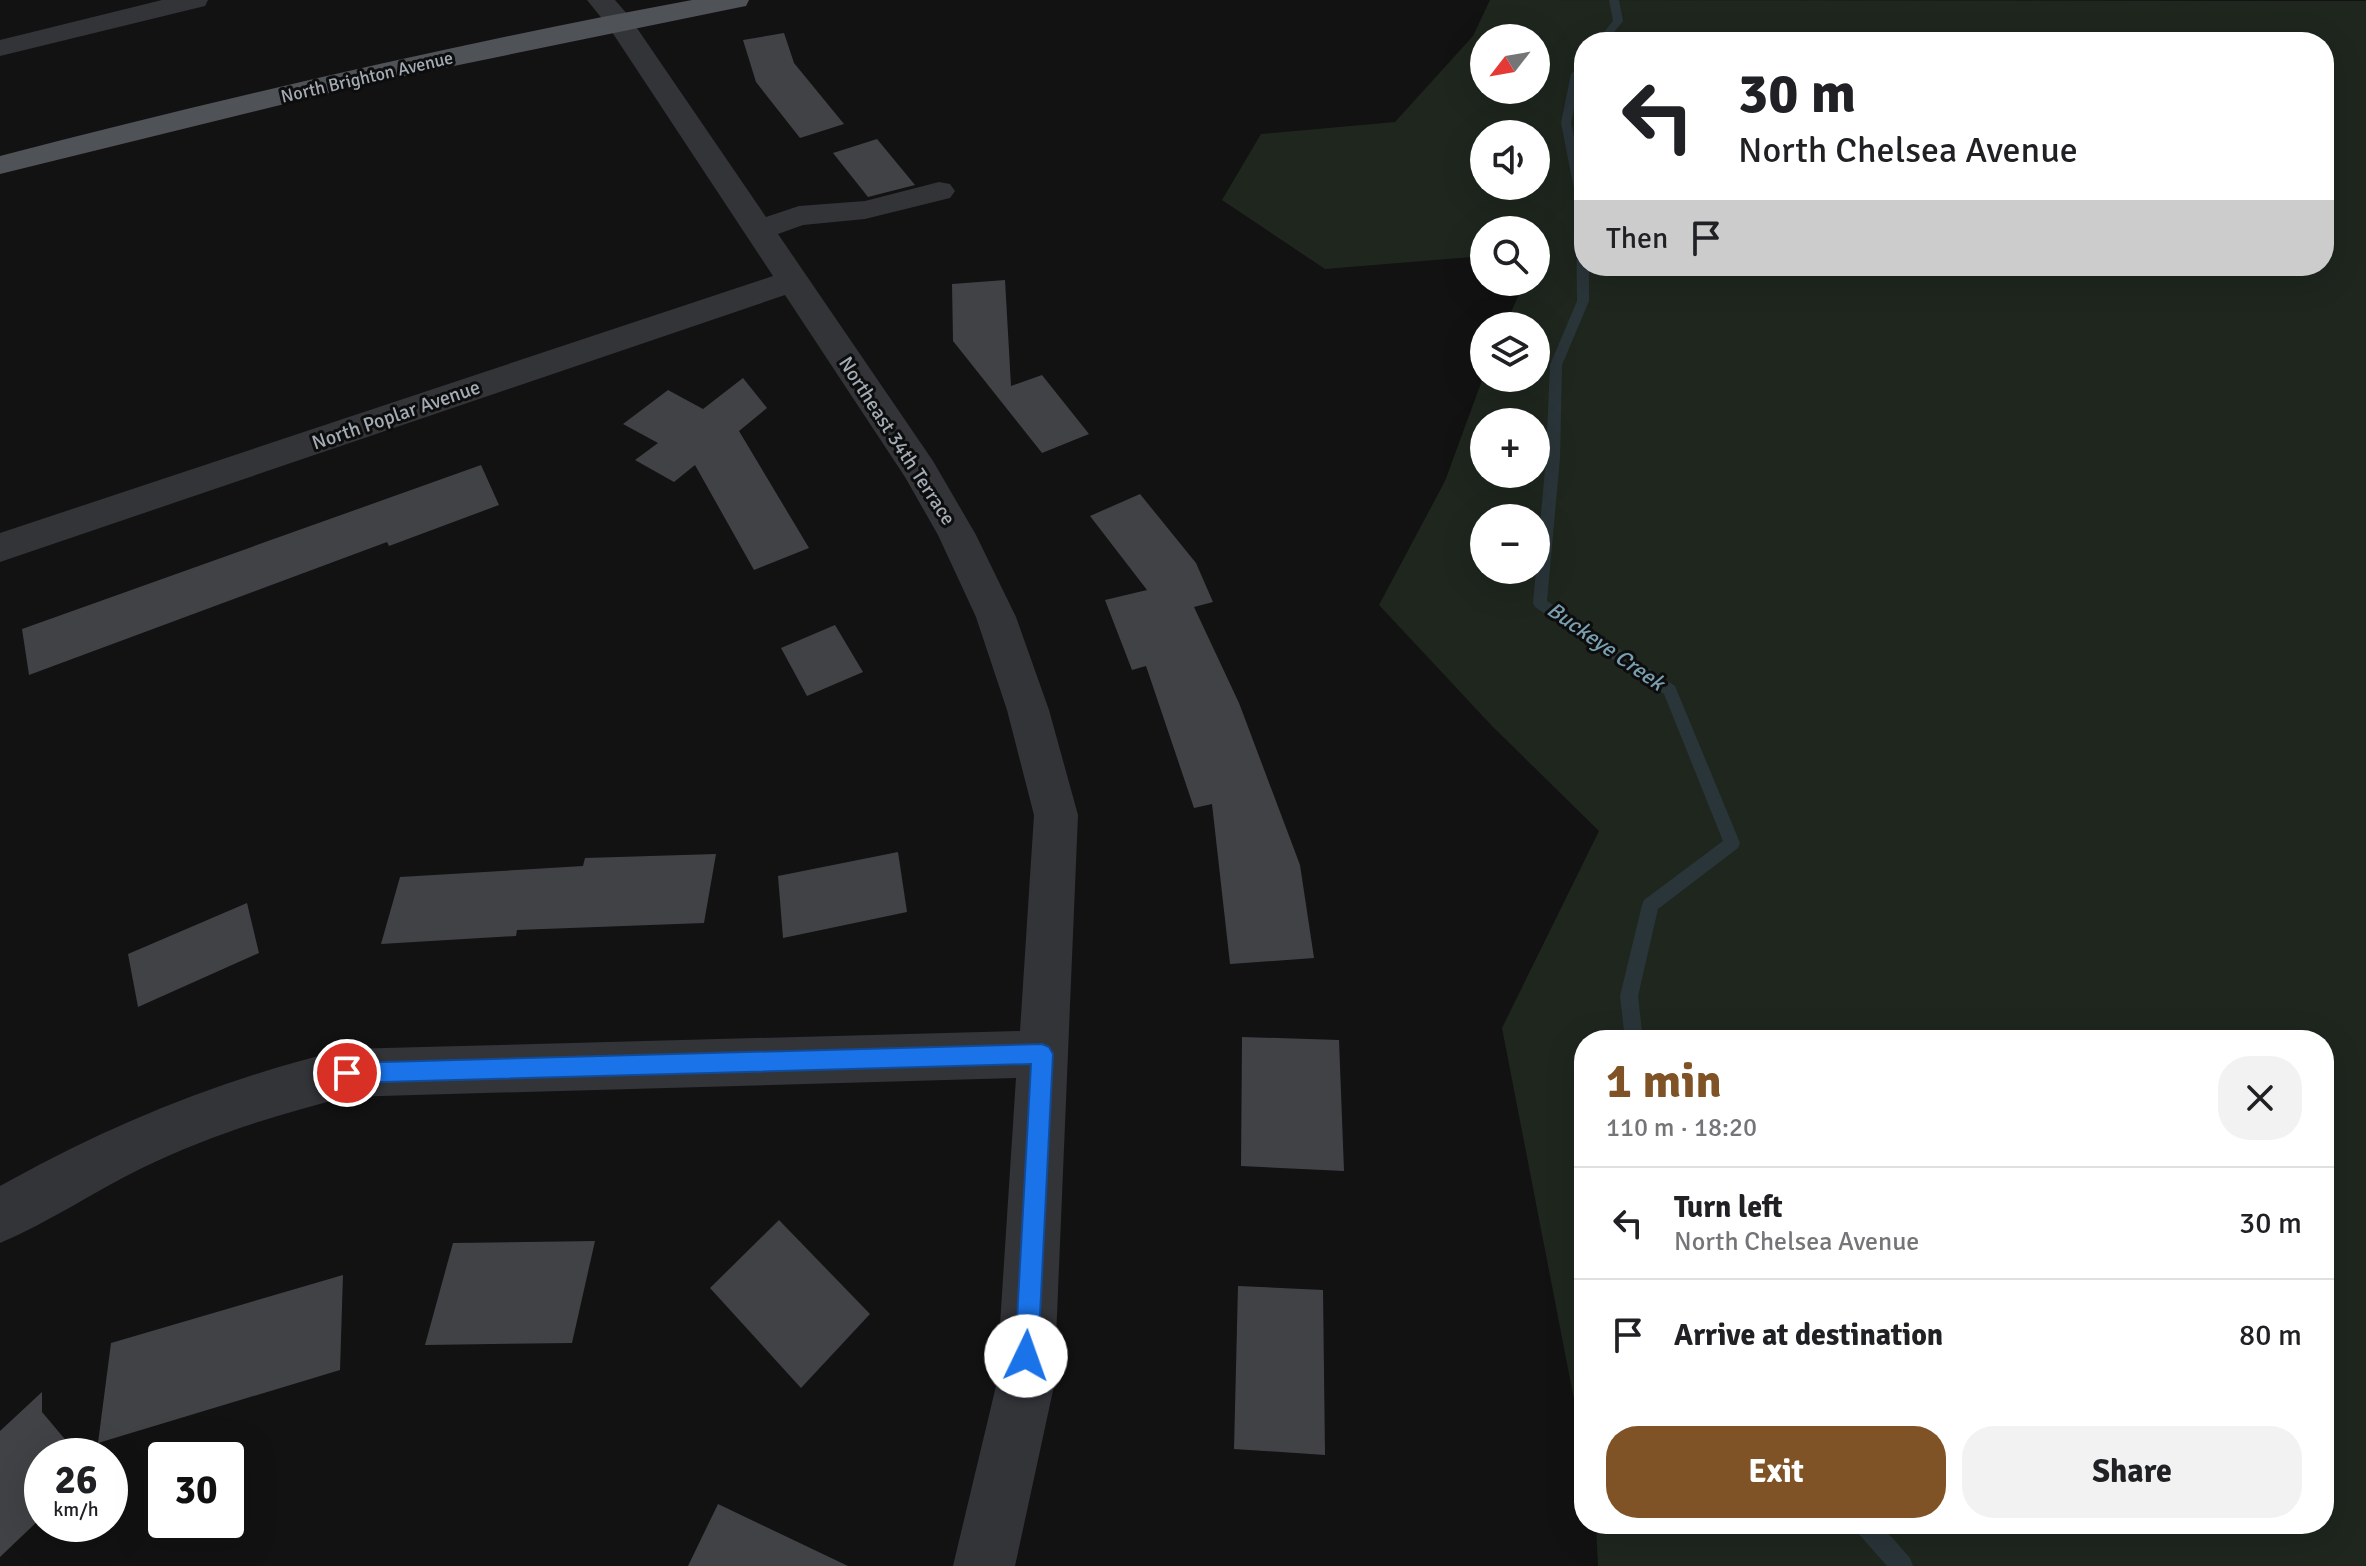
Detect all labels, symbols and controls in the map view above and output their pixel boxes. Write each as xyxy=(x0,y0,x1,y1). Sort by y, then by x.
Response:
north arrow xyxy=(1470,24,1550,104)
map controls xyxy=(1470,24,1550,584)
street label: North Brighton Avenue xyxy=(279,46,455,108)
text: 30 m xyxy=(1738,59,1856,128)
icon: left xyxy=(1606,64,1710,168)
button: sound xyxy=(1470,120,1550,200)
text: North Chelsea Avenue xyxy=(1738,128,2078,173)
button: search xyxy=(1470,216,1550,296)
icon: arrive xyxy=(1684,216,1728,260)
text: Then xyxy=(1606,220,1668,257)
button: layers xyxy=(1470,312,1550,392)
street label: Northeast 34th Terrace xyxy=(833,352,961,530)
street label: North Poplar Avenue xyxy=(309,374,483,456)
button: + xyxy=(1470,408,1550,488)
button: − xyxy=(1470,504,1550,584)
water label: Buckeye Creek xyxy=(1542,596,1671,697)
pin xyxy=(313,1039,381,1107)
icon: arrive xyxy=(325,1051,369,1095)
text: 1 min xyxy=(1606,1052,1722,1111)
button: close xyxy=(2218,1056,2302,1140)
text: 110 m · 18:20 xyxy=(1606,1112,1757,1144)
text: Turn left xyxy=(1674,1189,1783,1226)
icon: left xyxy=(1606,1201,1650,1245)
text: 30 m xyxy=(2239,1205,2302,1242)
text: North Chelsea Avenue xyxy=(1674,1226,1919,1258)
icon: arrive xyxy=(1606,1313,1650,1357)
position arrow xyxy=(984,1314,1068,1398)
text: Arrive at destination xyxy=(1674,1317,1943,1354)
text: 80 m xyxy=(2239,1317,2302,1354)
button: Exit xyxy=(1606,1426,1946,1518)
button: Share xyxy=(1962,1426,2302,1518)
speed limit sign: 30 xyxy=(144,1438,248,1542)
text: 26 xyxy=(54,1455,98,1505)
text: km/h xyxy=(53,1497,99,1522)

